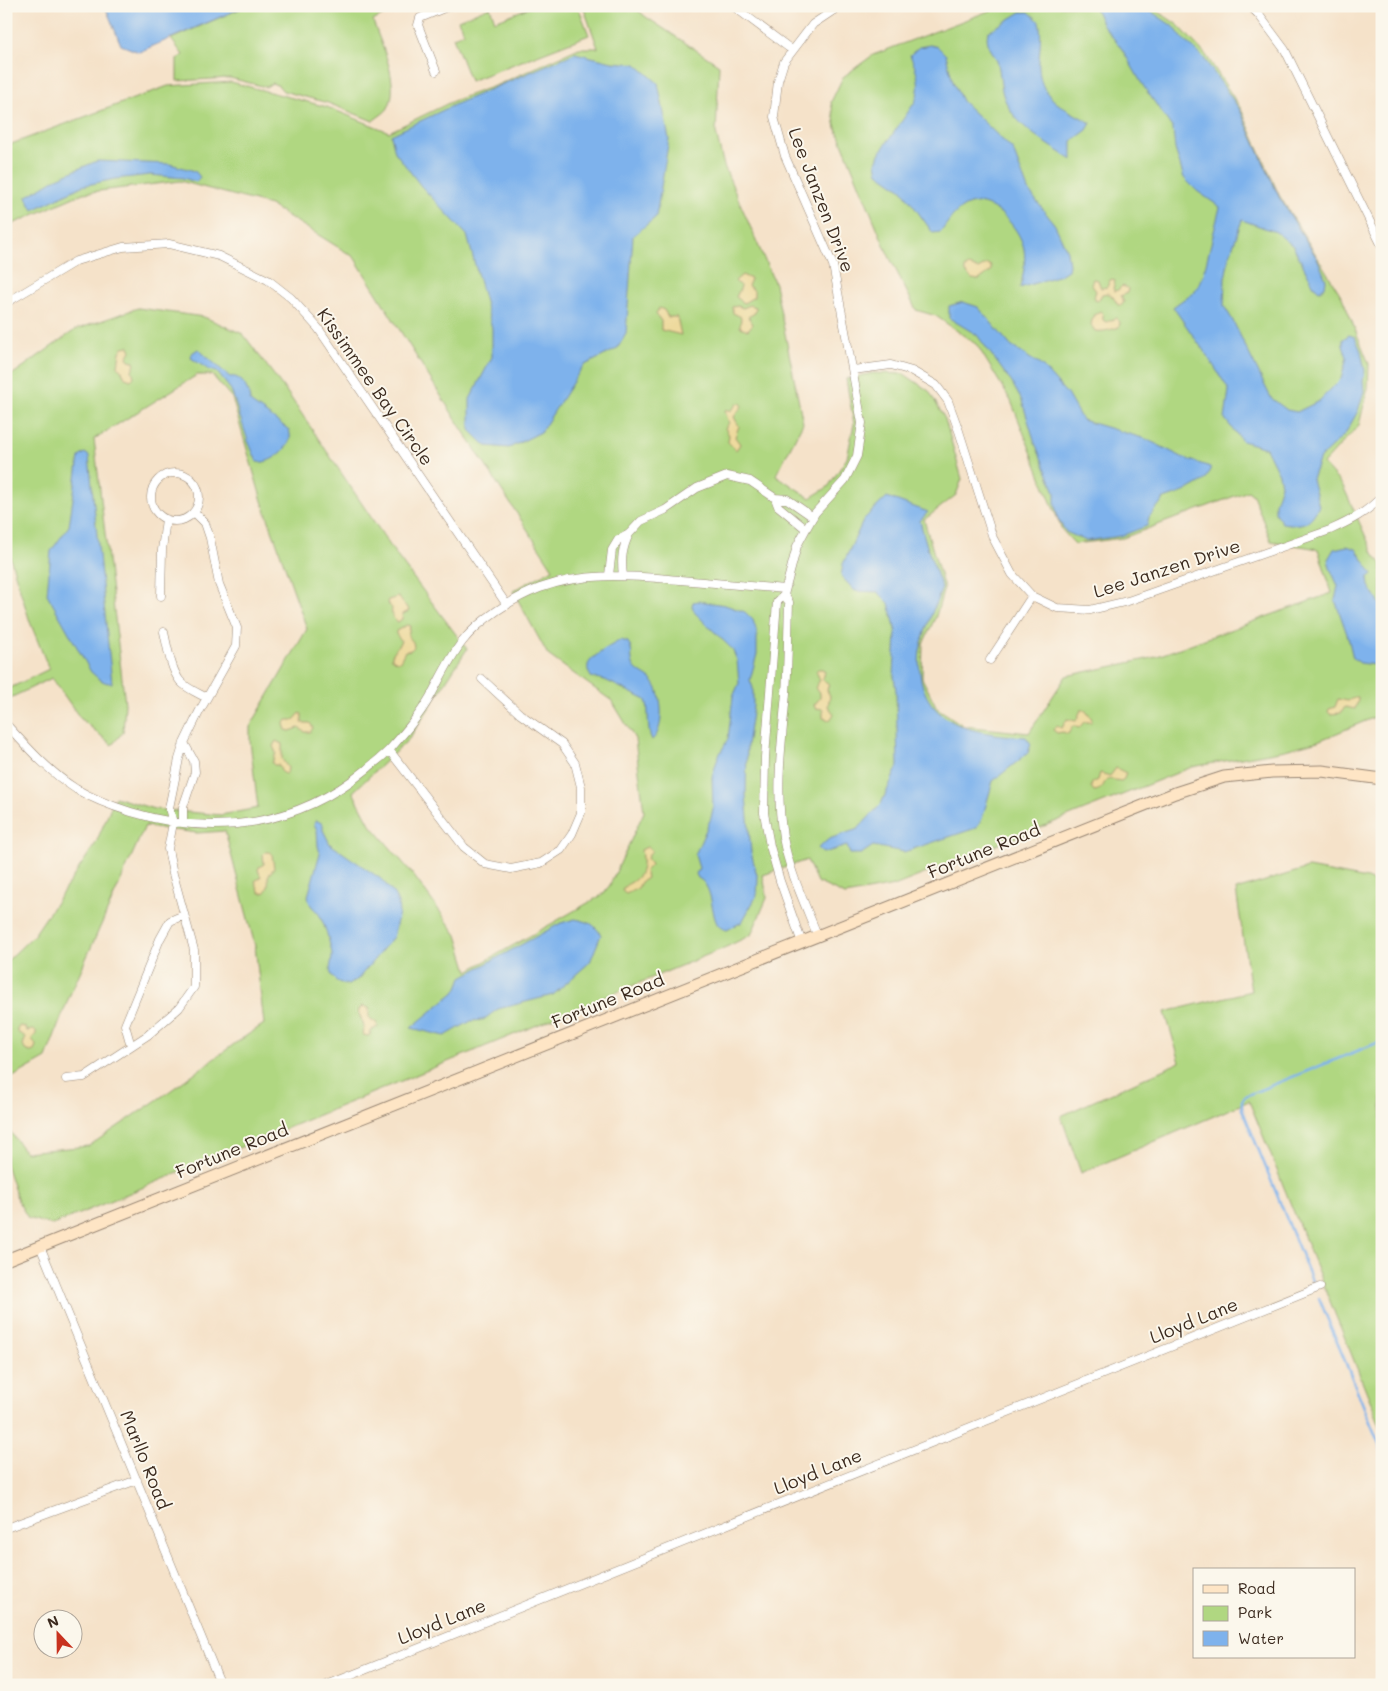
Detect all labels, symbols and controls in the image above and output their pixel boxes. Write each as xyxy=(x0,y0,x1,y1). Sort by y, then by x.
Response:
street label: Lee Janzen Drive xyxy=(783,124,861,275)
street label: Kissimmee Bay Circle xyxy=(312,303,439,470)
street label: Lee Janzen Drive xyxy=(1090,533,1243,603)
street label: Fortune Road xyxy=(924,817,1043,884)
street label: Fortune Road xyxy=(548,967,667,1034)
street label: Fortune Road xyxy=(172,1117,291,1184)
street label: Lloyd Lane xyxy=(1146,1292,1241,1349)
street label: Marllo Road xyxy=(115,1406,177,1513)
street label: Lloyd Lane xyxy=(770,1443,865,1500)
legend xyxy=(1193,1568,1356,1658)
text: Road xyxy=(1238,1578,1275,1598)
street label: Lloyd Lane xyxy=(394,1593,489,1650)
text: Park xyxy=(1238,1602,1272,1622)
north arrow xyxy=(32,1608,82,1658)
text: N xyxy=(44,1611,61,1632)
text: Water xyxy=(1238,1628,1284,1648)

